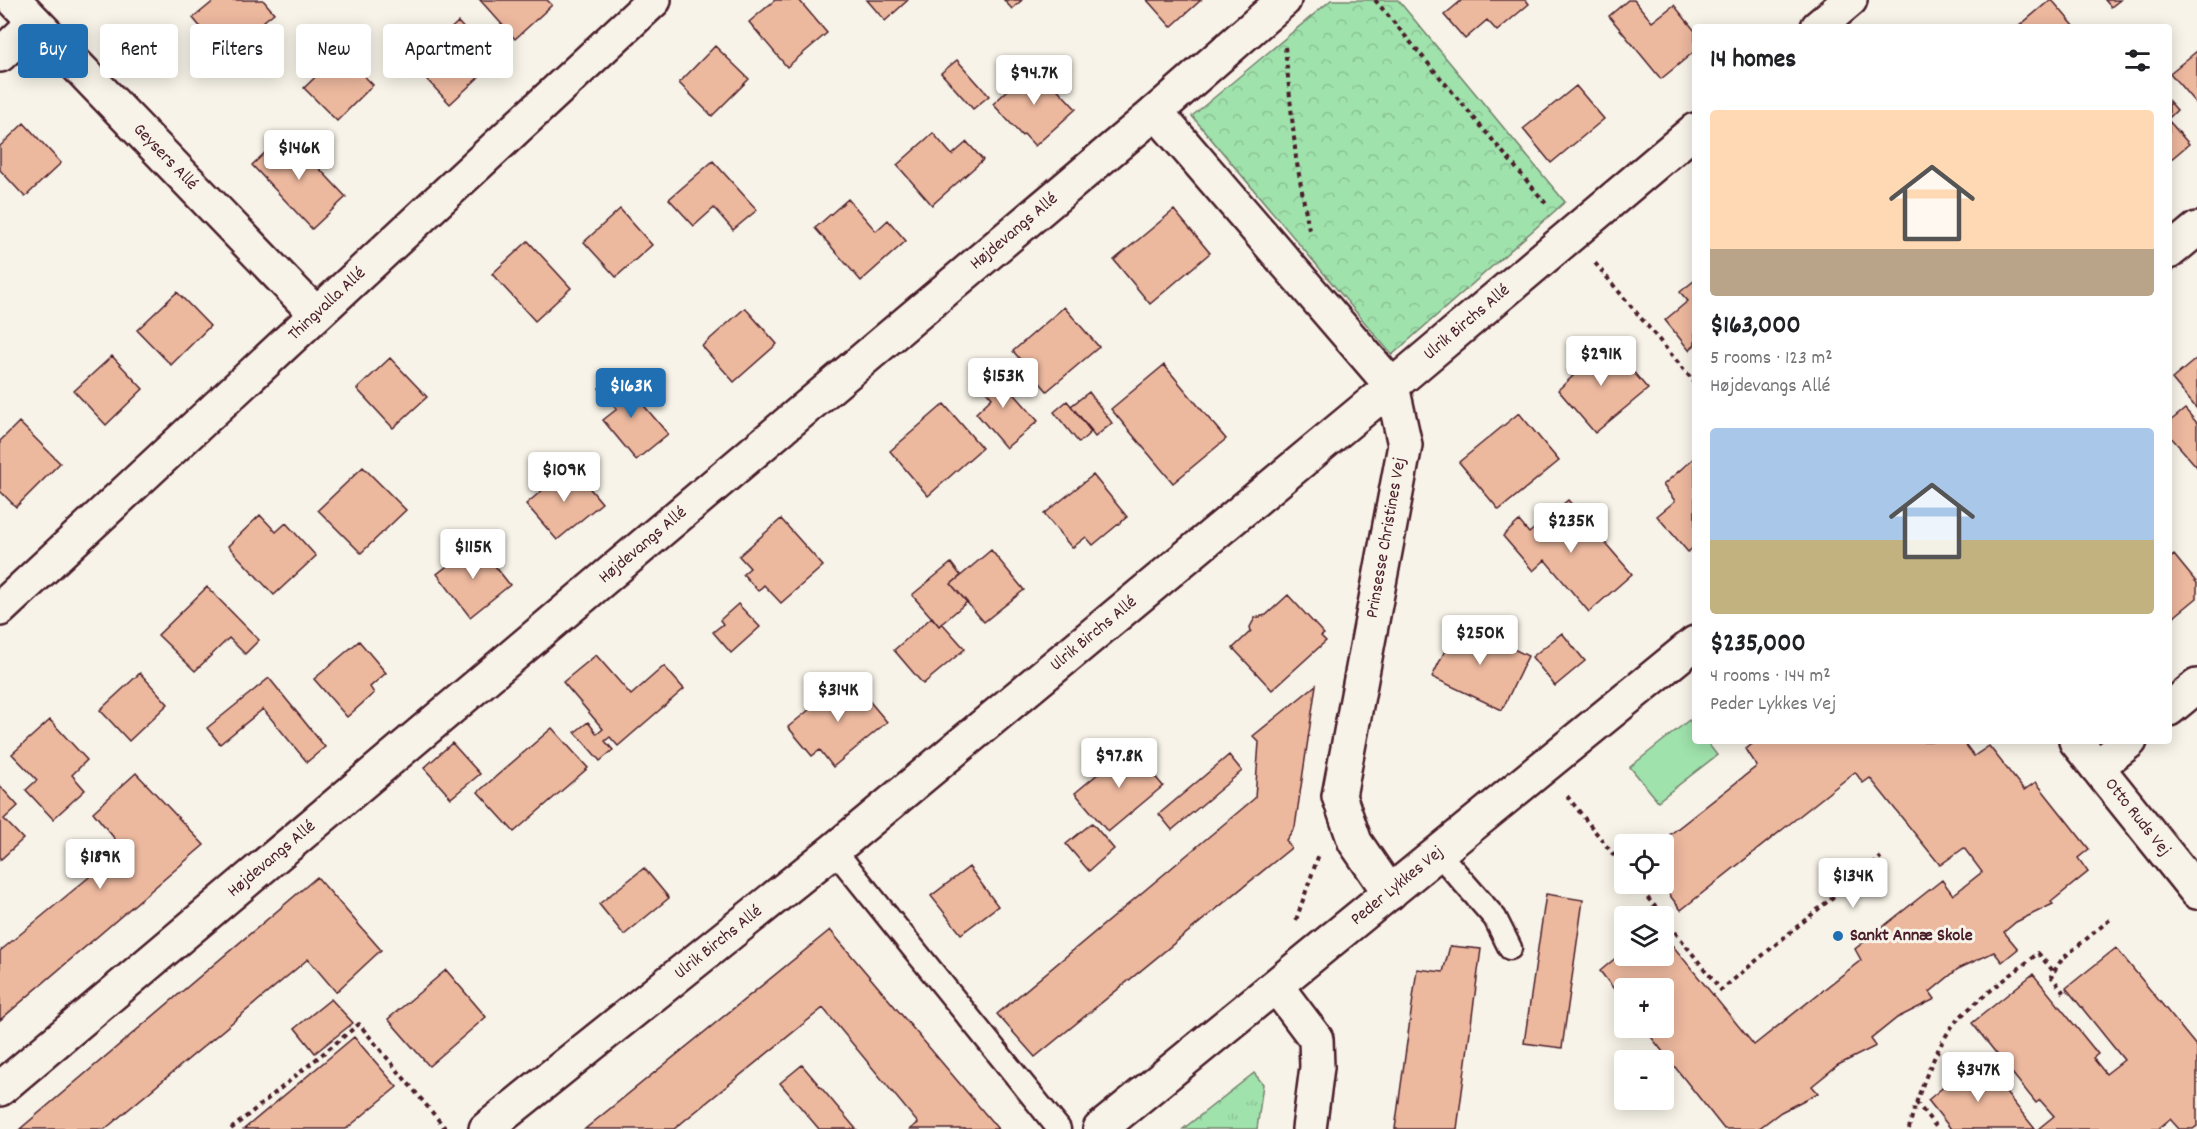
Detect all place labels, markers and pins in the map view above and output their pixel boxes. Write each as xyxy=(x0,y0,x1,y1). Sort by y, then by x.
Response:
pin: $94.7K xyxy=(985,55,1083,106)
pin: $146K xyxy=(257,130,341,181)
pin: $291K xyxy=(1559,336,1643,387)
pin: $153K xyxy=(961,358,1045,409)
pin: $163K xyxy=(589,368,673,419)
pin: $109K xyxy=(522,452,606,503)
pin: $235K xyxy=(1529,503,1613,554)
pin: $115K xyxy=(431,529,515,580)
pin: $250K xyxy=(1438,615,1522,666)
pin: $314K xyxy=(796,672,880,723)
pin: $97.8K xyxy=(1070,738,1168,789)
pin: $189K xyxy=(58,839,142,890)
pin: $134K xyxy=(1811,858,1895,909)
place label: Sankt Annæ Skole xyxy=(1850,924,1973,949)
marker: Sankt Annæ Skole xyxy=(1831,929,1845,943)
pin: $347K xyxy=(1936,1052,2020,1103)

